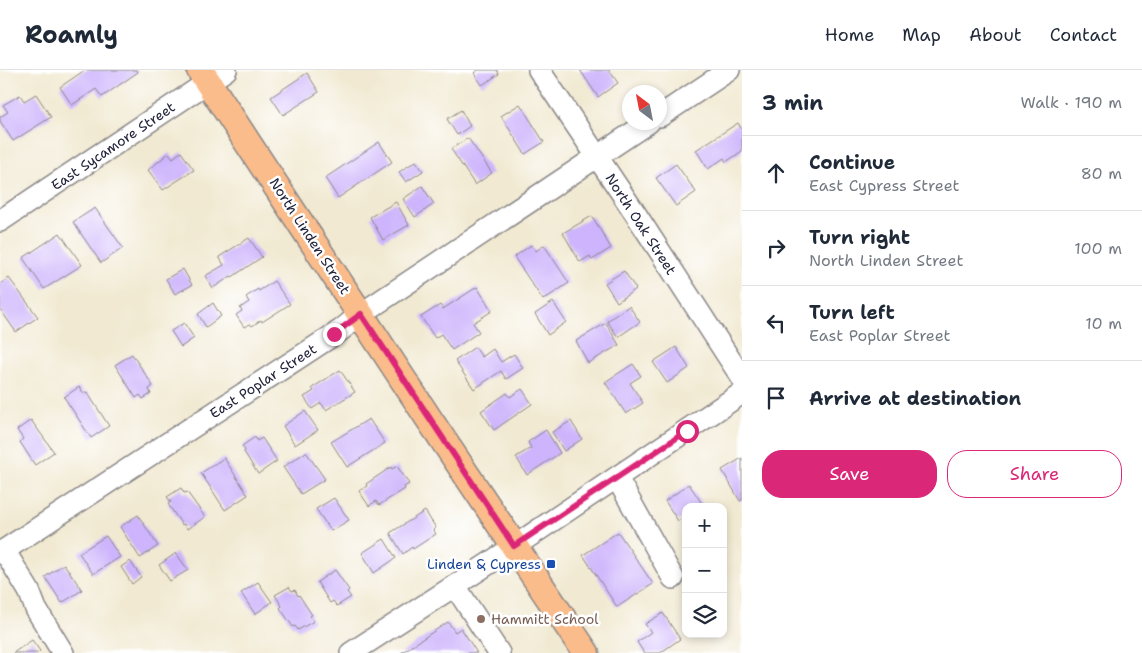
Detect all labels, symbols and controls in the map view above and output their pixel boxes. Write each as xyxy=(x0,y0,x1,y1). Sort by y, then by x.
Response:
text: Roamly xyxy=(25,19,118,51)
text: Home xyxy=(825,23,874,47)
text: Map xyxy=(902,23,941,47)
text: About xyxy=(969,23,1022,47)
text: Contact xyxy=(1050,23,1117,47)
north arrow xyxy=(622,85,667,130)
text: 3 min xyxy=(762,89,823,117)
text: Walk · 190 m xyxy=(1020,92,1122,113)
street label: East Sycamore Street xyxy=(48,98,178,194)
text: Continue xyxy=(809,150,895,175)
icon: ahead xyxy=(762,159,790,187)
text: 80 m xyxy=(1081,163,1122,184)
street label: North Oak Street xyxy=(602,170,680,278)
street label: North Linden Street xyxy=(266,174,354,298)
text: East Cypress Street xyxy=(809,175,960,196)
text: Turn right xyxy=(809,225,910,250)
icon: right xyxy=(762,234,790,262)
text: 100 m xyxy=(1074,238,1122,259)
text: North Linden Street xyxy=(809,250,963,271)
text: Turn left xyxy=(809,300,895,325)
icon: left xyxy=(762,309,790,337)
text: 10 m xyxy=(1085,313,1122,334)
route end xyxy=(323,323,346,346)
text: East Poplar Street xyxy=(809,325,951,346)
street label: East Poplar Street xyxy=(206,340,320,422)
icon: arrive xyxy=(762,384,790,412)
text: Arrive at destination xyxy=(809,386,1021,411)
route start xyxy=(676,420,699,443)
button: Save xyxy=(762,450,937,498)
button: Share xyxy=(947,450,1122,498)
map controls xyxy=(682,503,727,638)
button: + xyxy=(682,503,727,548)
button: − xyxy=(682,548,727,593)
place label: Linden & Cypress xyxy=(427,555,541,573)
marker: Linden & Cypress xyxy=(545,558,557,570)
button: layers xyxy=(682,593,727,638)
place label: Hammitt School xyxy=(491,610,599,628)
marker: Hammitt School xyxy=(475,613,487,625)

